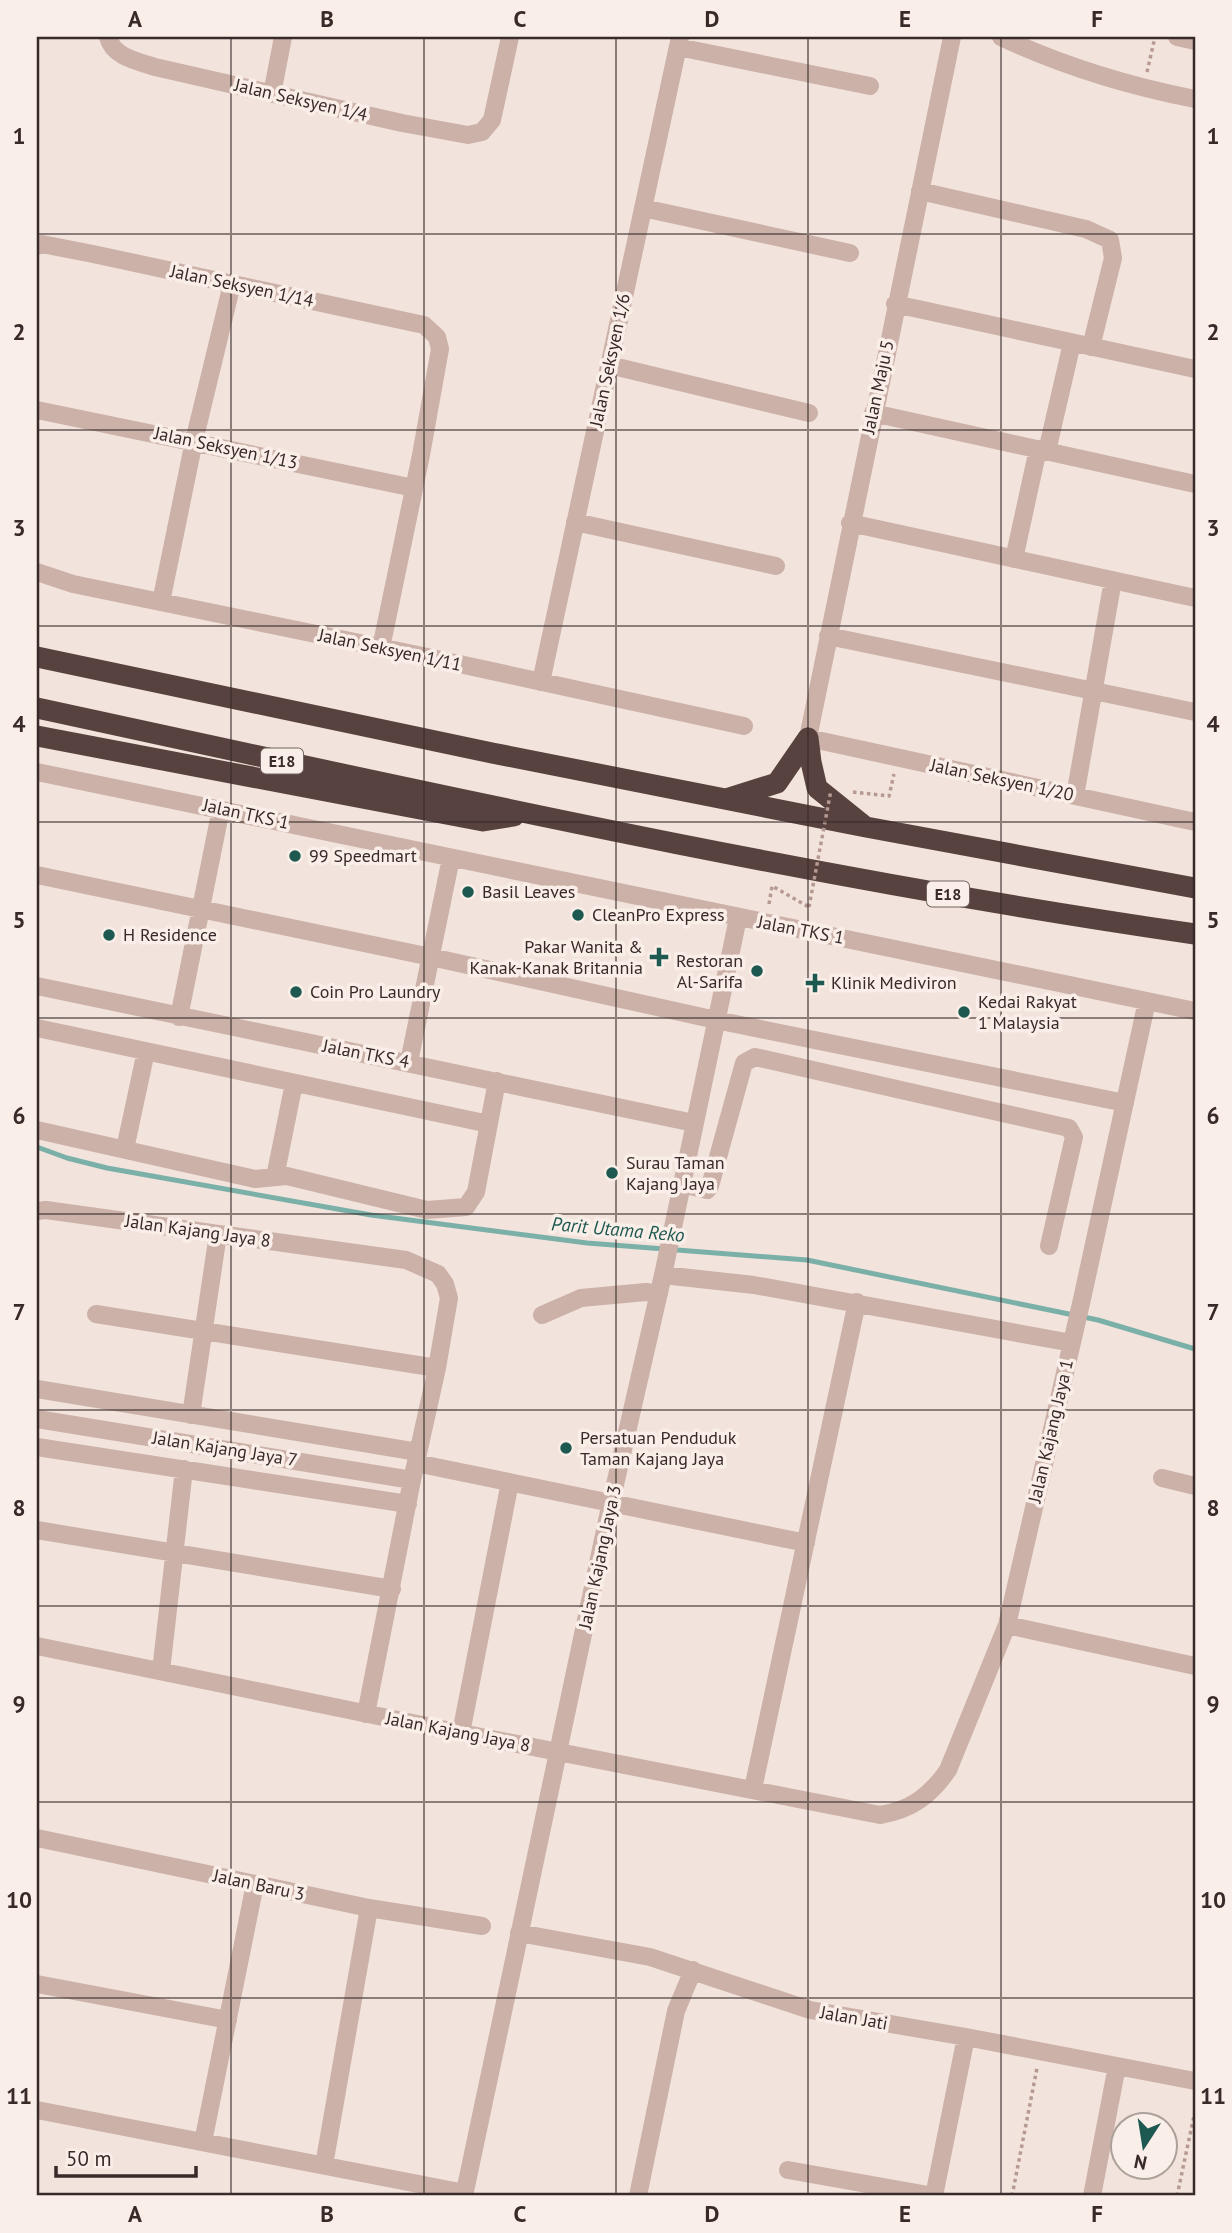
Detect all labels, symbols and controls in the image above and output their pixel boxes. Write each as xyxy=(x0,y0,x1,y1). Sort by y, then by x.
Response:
text: A xyxy=(128,4,142,33)
text: B xyxy=(320,4,334,33)
text: C xyxy=(514,4,527,33)
text: D xyxy=(705,4,719,33)
text: E xyxy=(899,4,911,33)
text: F xyxy=(1091,4,1103,33)
street label: Jalan Seksyen 1/4 xyxy=(231,73,370,126)
text: 1 xyxy=(12,121,26,150)
text: 1 xyxy=(1206,121,1220,150)
street label: Jalan Seksyen 1/14 xyxy=(167,259,316,312)
street label: Jalan Seksyen 1/6 xyxy=(584,291,635,430)
text: 2 xyxy=(12,317,26,346)
text: 2 xyxy=(1206,317,1220,346)
street label: Jalan Maju 5 xyxy=(856,338,899,437)
street label: Jalan Seksyen 1/13 xyxy=(151,421,300,474)
text: 3 xyxy=(12,513,26,542)
text: 3 xyxy=(1206,513,1220,542)
street label: Jalan Seksyen 1/11 xyxy=(315,623,464,676)
text: 4 xyxy=(12,709,26,738)
text: 4 xyxy=(1206,709,1220,738)
road number: E18 xyxy=(261,748,303,774)
street label: Jalan Seksyen 1/20 xyxy=(927,753,1076,806)
street label: Jalan TKS 1 xyxy=(200,793,291,834)
place label: 99 Speedmart xyxy=(309,844,417,867)
marker: 99 Speedmart xyxy=(287,848,303,864)
place label: Basil Leaves xyxy=(482,880,575,903)
road number: E18 xyxy=(927,881,969,906)
marker: Basil Leaves xyxy=(460,884,476,900)
place label: CleanPro Express xyxy=(592,903,725,926)
text: 5 xyxy=(12,905,26,934)
text: 5 xyxy=(1206,905,1220,934)
marker: CleanPro Express xyxy=(570,907,586,923)
street label: Jalan TKS 1 xyxy=(755,910,846,949)
place label: H Residence xyxy=(123,923,217,946)
marker: H Residence xyxy=(101,927,117,943)
place label: Pakar Wanita & Kanak-Kanak Britannia xyxy=(470,935,643,979)
marker: Pakar Wanita & Kanak-Kanak Britannia xyxy=(649,947,669,967)
place label: Restoran Al-Sarifa xyxy=(676,949,743,993)
marker: Restoran Al-Sarifa xyxy=(749,963,765,979)
place label: Klinik Mediviron xyxy=(831,971,957,994)
marker: Klinik Mediviron xyxy=(805,973,825,993)
place label: Coin Pro Laundry xyxy=(310,980,441,1003)
marker: Coin Pro Laundry xyxy=(288,984,304,1000)
place label: Kedai Rakyat 1 Malaysia xyxy=(978,990,1077,1034)
marker: Kedai Rakyat 1 Malaysia xyxy=(956,1004,972,1020)
street label: Jalan TKS 4 xyxy=(320,1034,411,1073)
text: 6 xyxy=(12,1101,26,1130)
text: 6 xyxy=(1206,1101,1220,1130)
place label: Surau Taman Kajang Jaya xyxy=(626,1151,725,1195)
marker: Surau Taman Kajang Jaya xyxy=(604,1165,620,1181)
street label: Jalan Kajang Jaya 8 xyxy=(123,1209,272,1252)
water label: Parit Utama Reko xyxy=(550,1211,686,1247)
text: 7 xyxy=(12,1297,26,1326)
text: 7 xyxy=(1206,1297,1220,1326)
street label: Jalan Kajang Jaya 1 xyxy=(1023,1357,1078,1506)
street label: Jalan Kajang Jaya 7 xyxy=(150,1426,299,1471)
place label: Persatuan Penduduk Taman Kajang Jaya xyxy=(580,1426,737,1470)
marker: Persatuan Penduduk Taman Kajang Jaya xyxy=(558,1440,574,1456)
street label: Jalan Kajang Jaya 3 xyxy=(573,1483,626,1632)
text: 8 xyxy=(12,1493,26,1522)
text: 8 xyxy=(1206,1493,1220,1522)
text: 9 xyxy=(12,1689,26,1718)
text: 9 xyxy=(1206,1689,1220,1718)
street label: Jalan Kajang Jaya 8 xyxy=(383,1706,532,1757)
street label: Jalan Baru 3 xyxy=(210,1863,307,1905)
text: 10 xyxy=(6,1885,32,1914)
text: 10 xyxy=(1200,1885,1226,1914)
street label: Jalan Jati xyxy=(818,2000,890,2035)
text: 11 xyxy=(6,2081,32,2110)
text: 11 xyxy=(1200,2081,1226,2110)
north arrow xyxy=(1110,2110,1180,2180)
scale bar xyxy=(56,2135,196,2179)
text: 50 m xyxy=(66,2145,112,2172)
text: N xyxy=(1132,2150,1149,2176)
text: A xyxy=(128,2199,142,2228)
text: B xyxy=(320,2199,334,2228)
text: C xyxy=(514,2199,527,2228)
text: D xyxy=(705,2199,719,2228)
text: E xyxy=(899,2199,911,2228)
text: F xyxy=(1091,2199,1103,2228)

